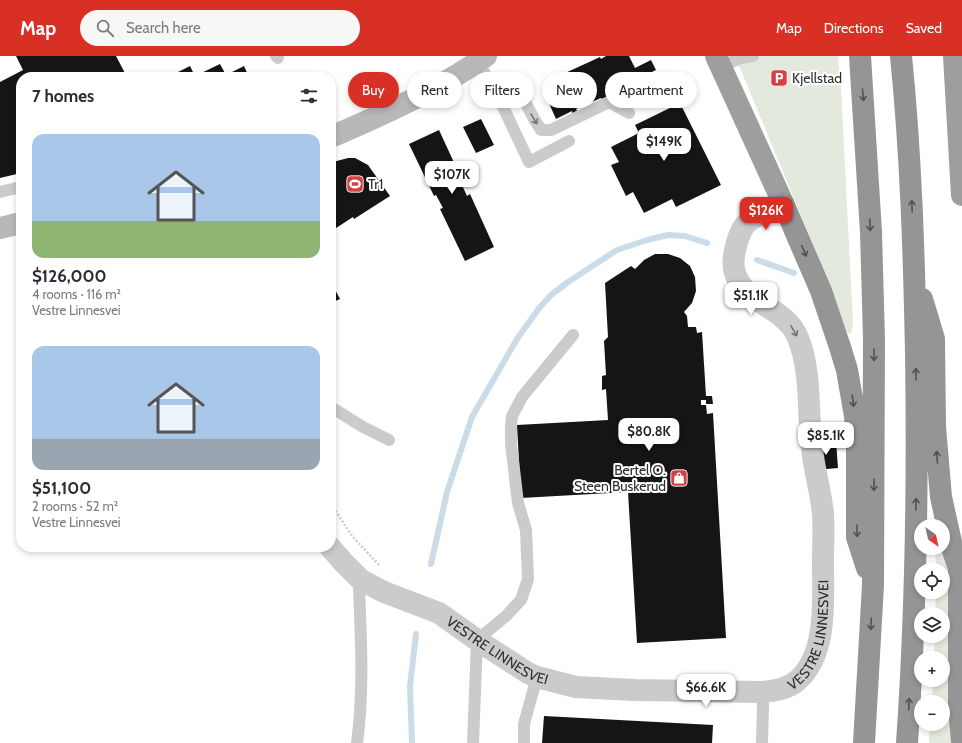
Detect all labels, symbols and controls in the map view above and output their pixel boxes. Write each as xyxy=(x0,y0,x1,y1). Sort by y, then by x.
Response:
search box xyxy=(80,10,360,46)
text: Map xyxy=(20,17,56,40)
icon: search xyxy=(94,17,116,39)
text: Search here xyxy=(126,19,201,37)
text: Map xyxy=(776,19,802,37)
text: Directions xyxy=(824,19,884,37)
text: Saved xyxy=(906,19,942,37)
parking icon: Kjellstad xyxy=(769,68,789,88)
place label: Kjellstad xyxy=(792,69,842,87)
chip: Buy xyxy=(348,72,399,108)
chip: Rent xyxy=(407,72,462,108)
chip: Filters xyxy=(470,72,534,108)
chip: New xyxy=(542,72,597,108)
chip: Apartment xyxy=(605,72,697,108)
icon: filters xyxy=(298,85,320,107)
text: 7 homes xyxy=(32,86,94,106)
one-way arrow xyxy=(859,88,866,101)
one-way arrow xyxy=(531,113,539,125)
pin: $149K xyxy=(636,128,692,162)
text: $149K xyxy=(646,133,682,149)
icon: home xyxy=(140,160,212,232)
pin: $107K xyxy=(424,161,480,195)
text: $107K xyxy=(434,166,470,182)
sports icon: Tr1 xyxy=(345,174,365,194)
place label: Tr1 xyxy=(368,175,383,193)
pin: $126K xyxy=(738,197,794,231)
one-way arrow xyxy=(908,200,916,213)
text: $126K xyxy=(749,202,783,218)
one-way arrow xyxy=(867,218,874,231)
one-way arrow xyxy=(801,245,808,257)
text: $126,000 xyxy=(32,266,106,286)
pin: $51.1K xyxy=(718,282,784,316)
text: 4 rooms · 116 m² xyxy=(32,286,121,302)
text: $51.1K xyxy=(734,287,768,303)
text: Vestre Linnesvei xyxy=(32,302,121,318)
one-way arrow xyxy=(791,325,799,337)
one-way arrow xyxy=(870,348,878,361)
one-way arrow xyxy=(912,368,920,381)
icon: home xyxy=(140,372,212,444)
one-way arrow xyxy=(849,394,857,407)
pin: $80.8K xyxy=(616,418,682,452)
pin: $85.1K xyxy=(793,422,859,456)
text: $80.8K xyxy=(627,423,671,439)
text: $85.1K xyxy=(807,427,845,443)
one-way arrow xyxy=(934,451,941,464)
place label: Bertel O. Steen Buskerud xyxy=(574,461,666,495)
shop icon: Bertel O. Steen Buskerud xyxy=(669,468,689,488)
text: $51,100 xyxy=(32,478,91,498)
one-way arrow xyxy=(870,478,878,491)
text: 2 rooms · 52 m² xyxy=(32,498,118,514)
one-way arrow xyxy=(912,498,920,511)
text: Vestre Linnesvei xyxy=(32,514,121,530)
north arrow xyxy=(914,519,950,555)
map controls xyxy=(914,519,950,731)
one-way arrow xyxy=(853,524,861,537)
button: locate xyxy=(914,563,950,599)
street label: VESTRE LINNESVEI xyxy=(784,580,832,694)
button: layers xyxy=(914,607,950,643)
street label: VESTRE LINNESVEI xyxy=(443,612,550,689)
one-way arrow xyxy=(867,617,874,630)
button: + xyxy=(914,651,950,687)
pin: $66.6K xyxy=(673,674,739,708)
text: $66.6K xyxy=(686,679,726,695)
button: − xyxy=(914,695,950,731)
one-way arrow xyxy=(905,698,913,711)

